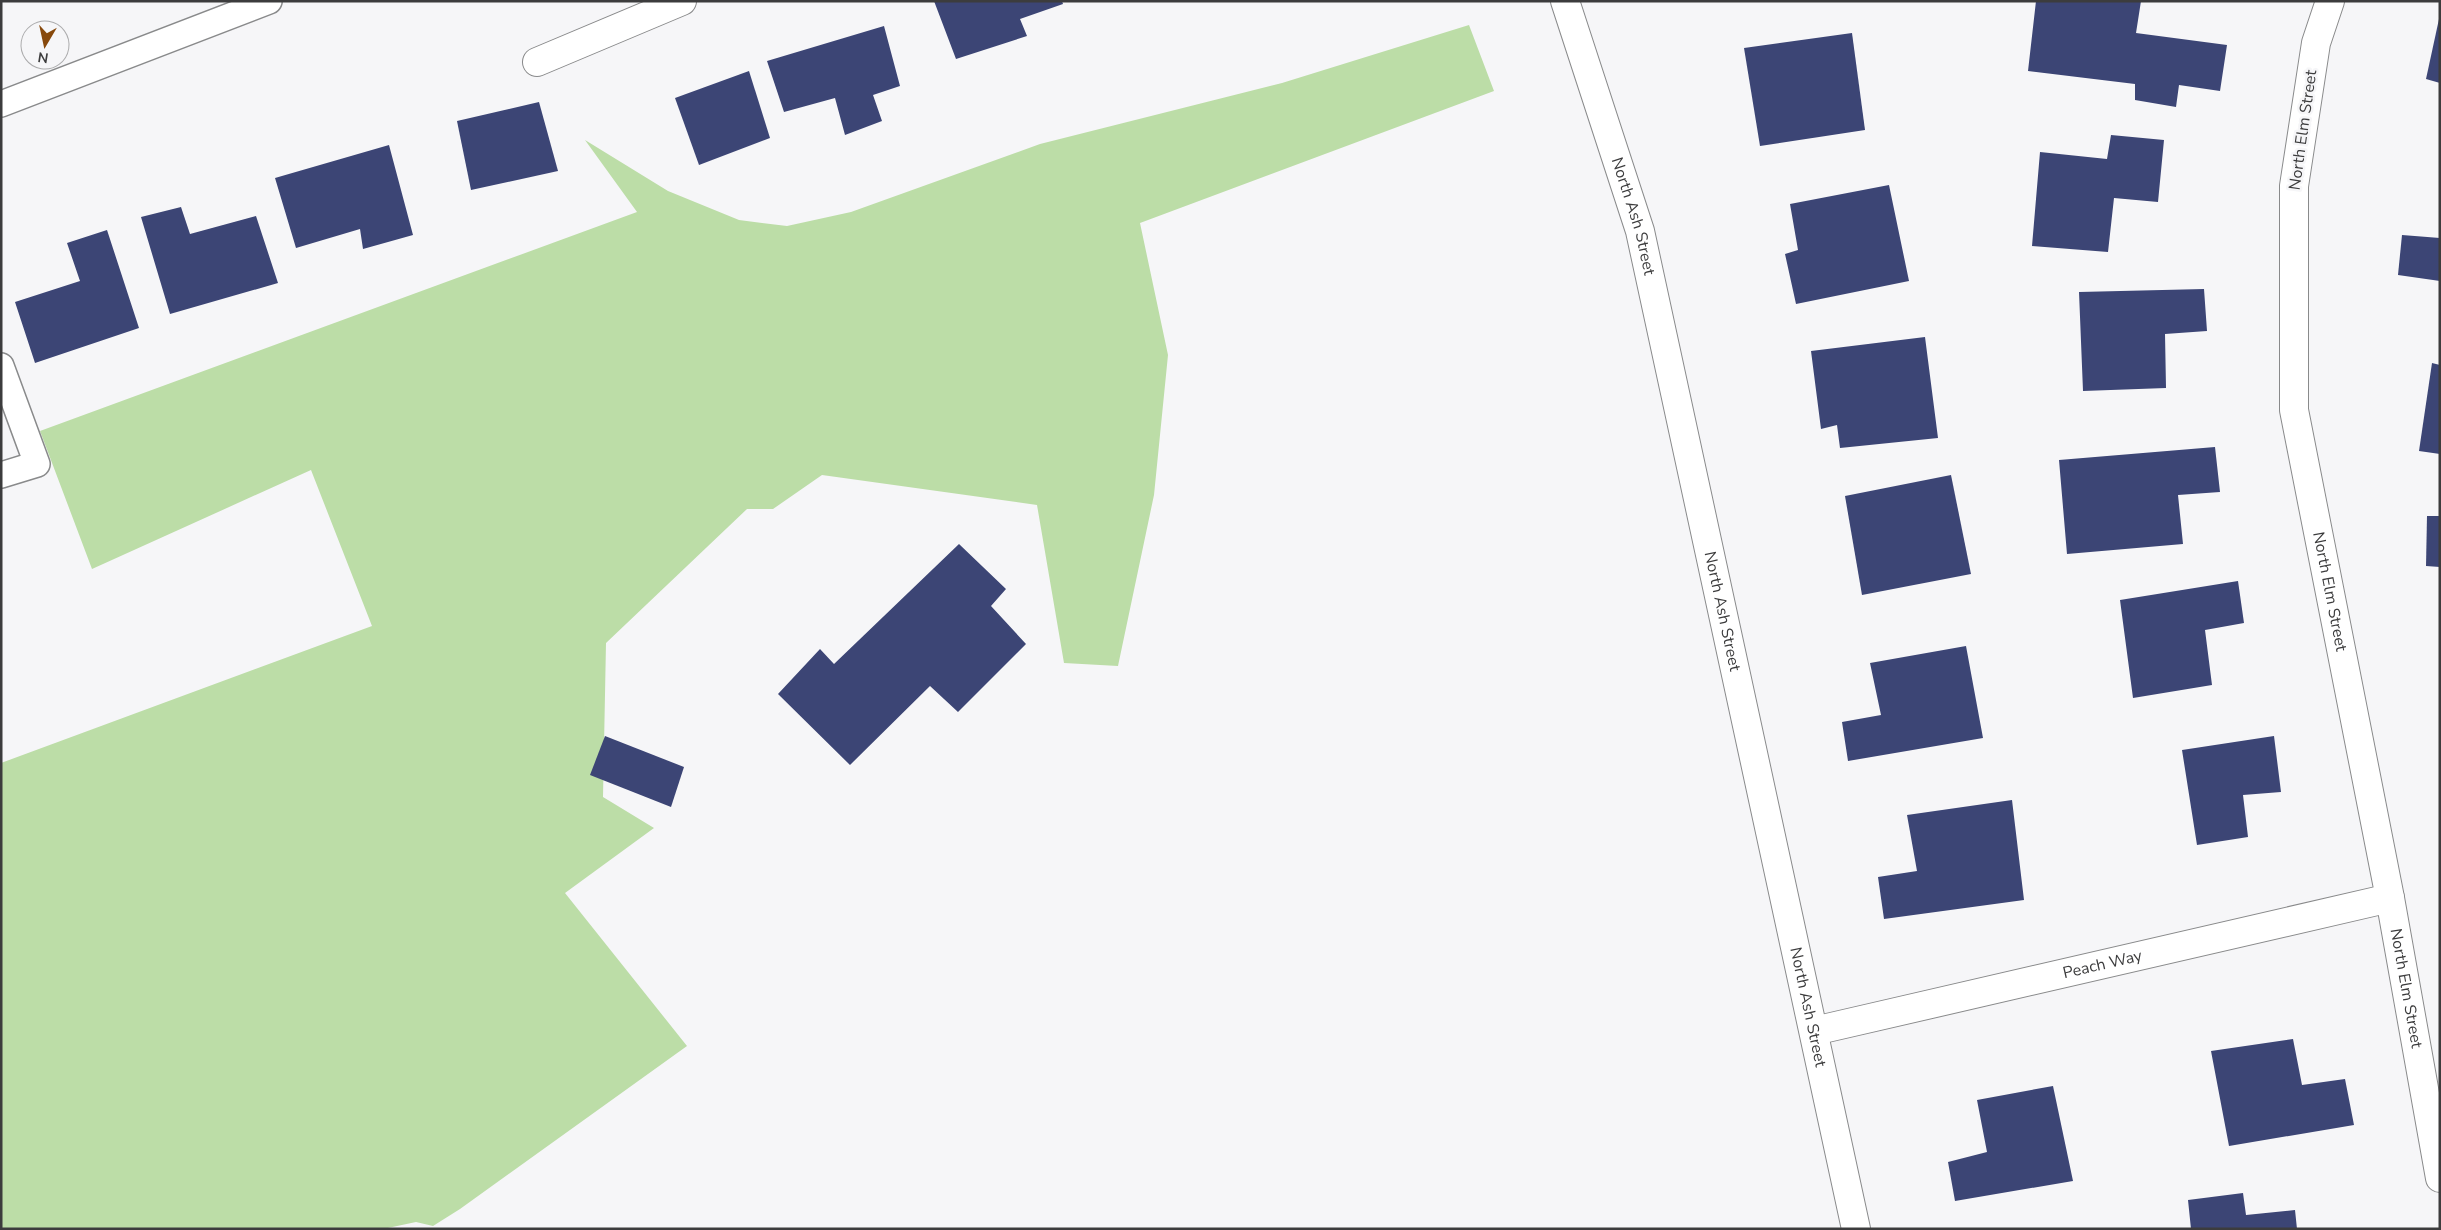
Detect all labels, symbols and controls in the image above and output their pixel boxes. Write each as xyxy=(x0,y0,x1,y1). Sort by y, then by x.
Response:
north arrow xyxy=(20,20,70,70)
text: N xyxy=(36,47,50,68)
street label: North Elm Street xyxy=(2284,68,2322,192)
street label: North Ash Street xyxy=(1606,154,1660,278)
street label: North Elm Street xyxy=(2307,530,2352,654)
street label: North Ash Street xyxy=(1699,549,1746,674)
street label: North Elm Street xyxy=(2385,927,2428,1050)
street label: Peach Way xyxy=(2061,944,2145,984)
street label: North Ash Street xyxy=(1784,945,1832,1069)

